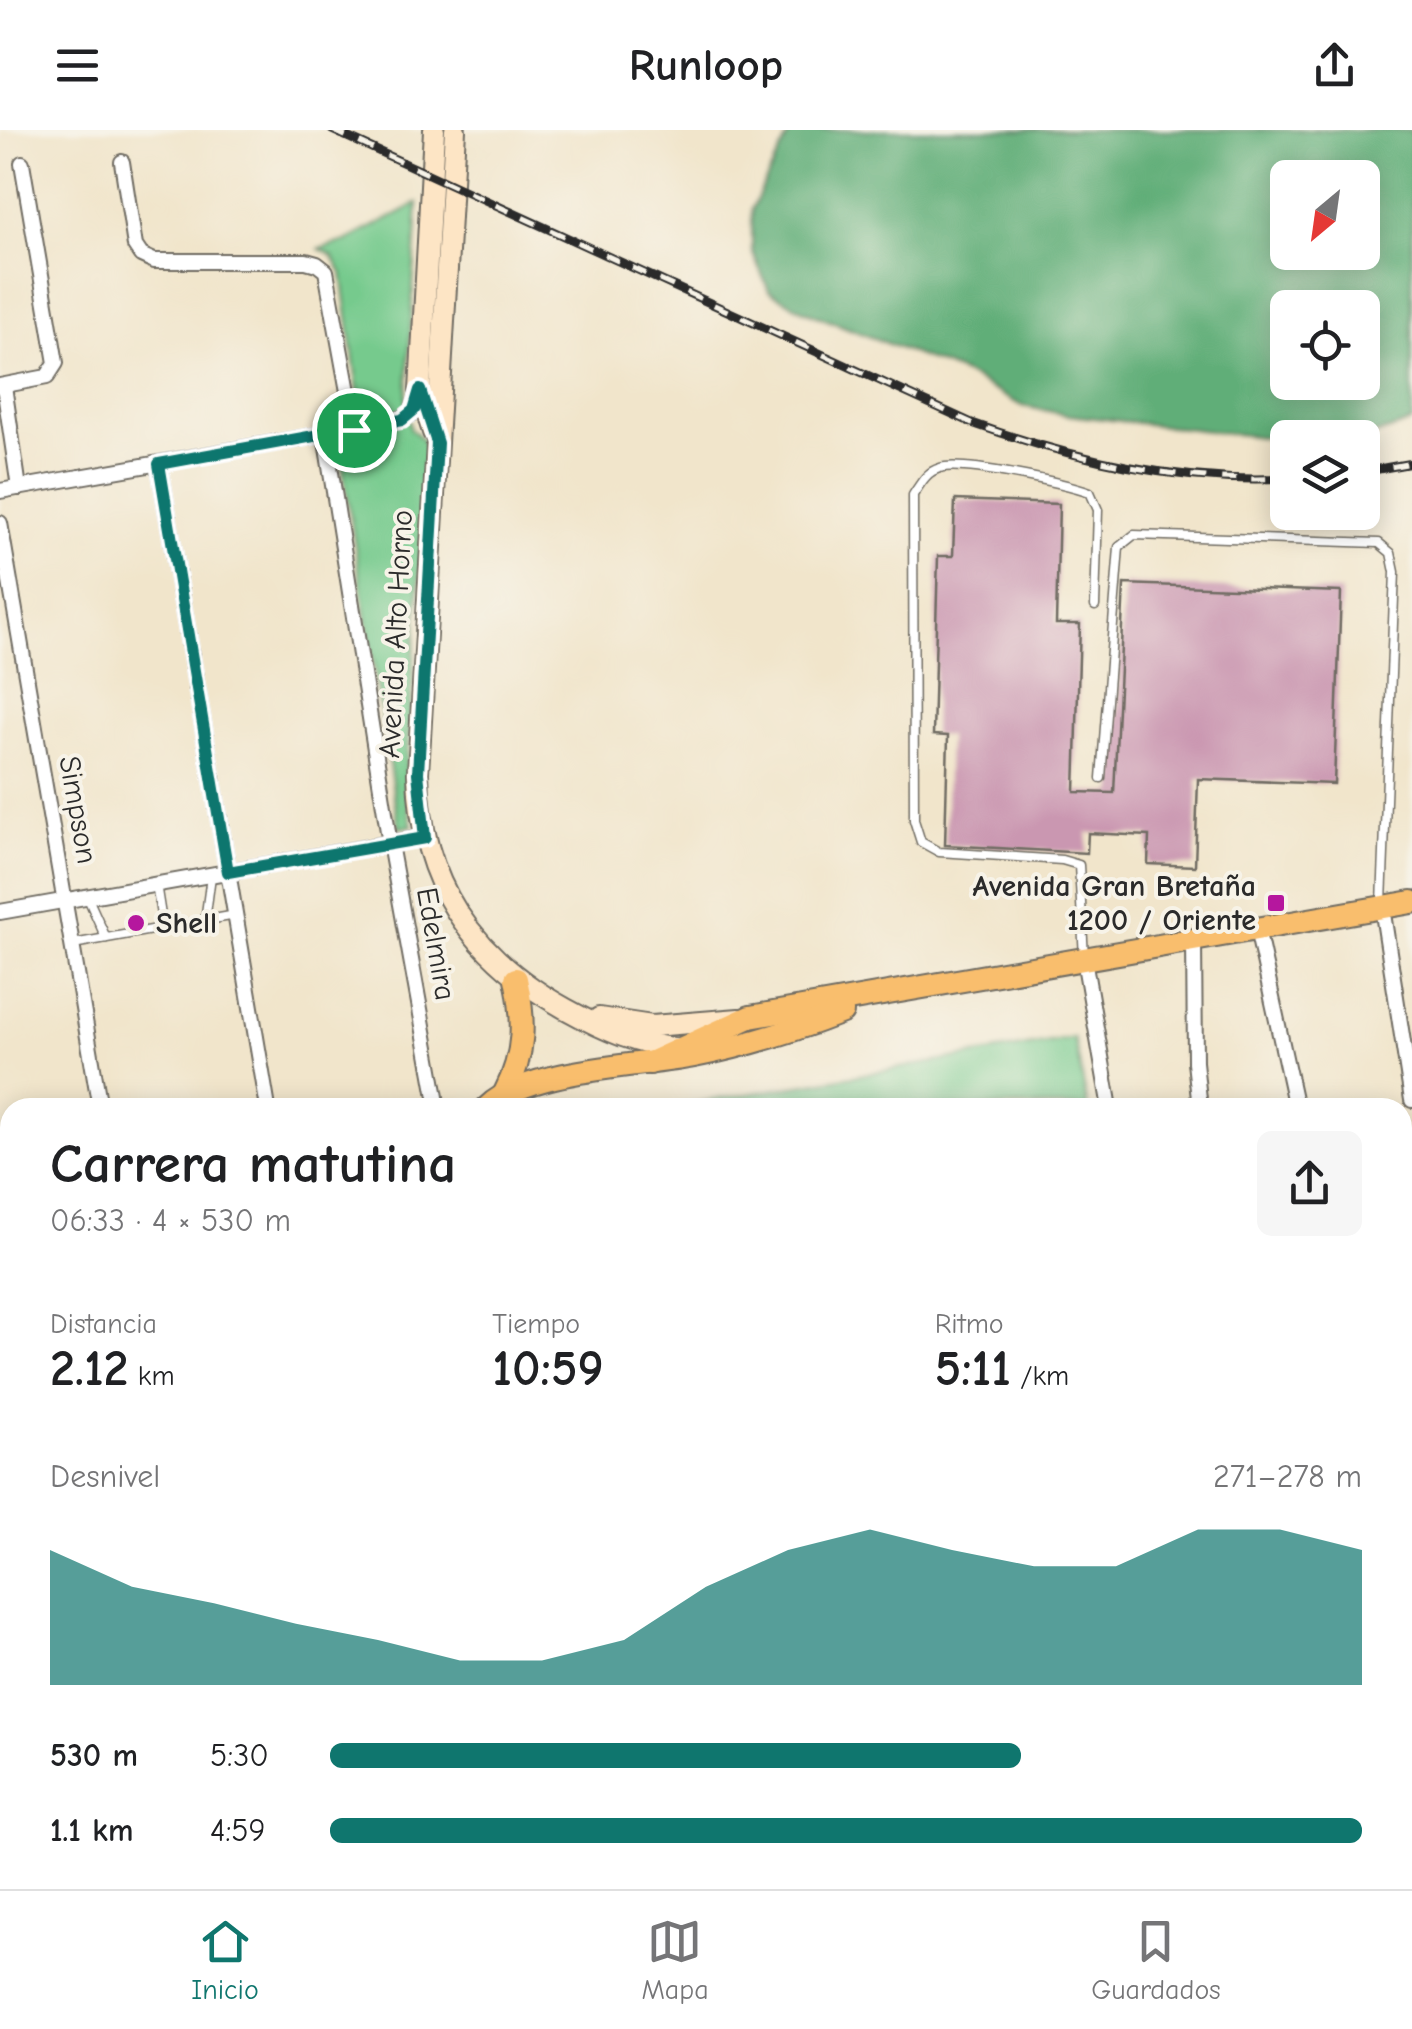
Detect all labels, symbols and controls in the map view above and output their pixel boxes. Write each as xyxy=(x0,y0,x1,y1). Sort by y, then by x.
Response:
icon: menu xyxy=(50,38,105,93)
icon: share xyxy=(1307,38,1362,93)
text: Runloop xyxy=(629,39,783,91)
north arrow xyxy=(1270,160,1380,270)
map controls xyxy=(1270,160,1380,530)
button: locate xyxy=(1270,290,1380,400)
pin xyxy=(312,388,397,473)
icon: arrive xyxy=(327,403,382,458)
button: layers xyxy=(1270,420,1380,530)
street label: Avenida Alto Horno xyxy=(372,509,420,759)
street label: Simpson xyxy=(51,753,105,867)
place label: Avenida Gran Bretaña 1200 / Oriente xyxy=(973,869,1256,938)
street label: Edelmira xyxy=(409,885,463,1003)
marker: Avenida Gran Bretaña 1200 / Oriente xyxy=(1265,892,1287,914)
place label: Shell xyxy=(156,906,217,941)
marker: Shell xyxy=(125,912,147,934)
button: share xyxy=(1257,1131,1362,1236)
text: Carrera matutina xyxy=(50,1132,456,1196)
text: 06:33 · 4 × 530 m xyxy=(50,1202,291,1239)
text: Distancia xyxy=(50,1308,157,1340)
text: Tiempo xyxy=(492,1308,580,1340)
text: Ritmo xyxy=(935,1308,1004,1340)
text: 2.12 xyxy=(50,1340,129,1398)
text: 10:59 xyxy=(492,1340,604,1398)
text: 5:11 xyxy=(935,1340,1011,1398)
text: km xyxy=(129,1360,175,1392)
text: /km xyxy=(1011,1360,1069,1392)
text: Desnivel xyxy=(50,1458,160,1495)
text: 271–278 m xyxy=(1213,1458,1362,1495)
text: 530 m xyxy=(50,1737,138,1774)
text: 5:30 xyxy=(210,1737,269,1774)
text: 1.1 km xyxy=(50,1812,133,1849)
text: 4:59 xyxy=(210,1812,266,1849)
tab: Inicio xyxy=(191,1914,259,2006)
tab: Mapa xyxy=(641,1914,709,2006)
tab: Guardados xyxy=(1091,1914,1221,2006)

